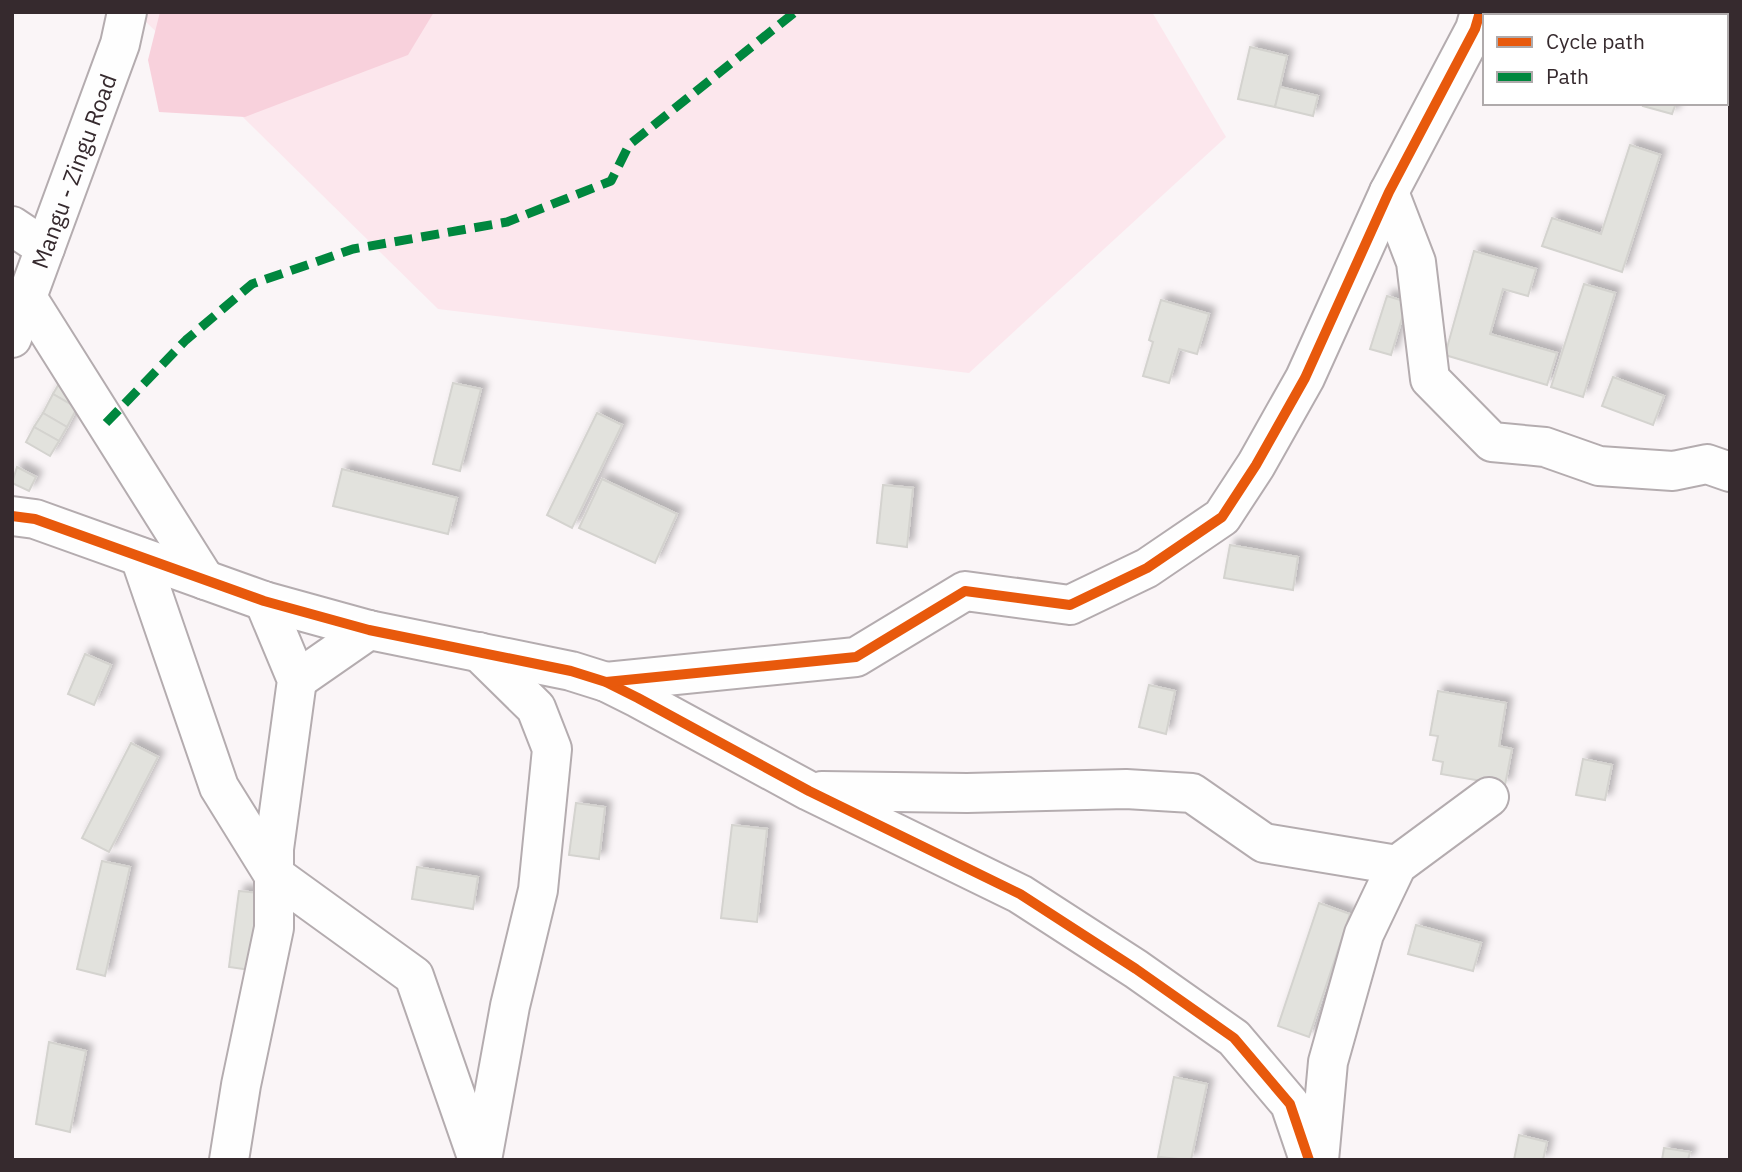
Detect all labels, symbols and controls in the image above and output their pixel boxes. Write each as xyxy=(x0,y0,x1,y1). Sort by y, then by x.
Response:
legend xyxy=(1483,14,1728,105)
text: Cycle path xyxy=(1546,27,1645,55)
text: Path xyxy=(1546,62,1589,90)
street label: Mangu - Zingu Road xyxy=(24,70,123,272)

